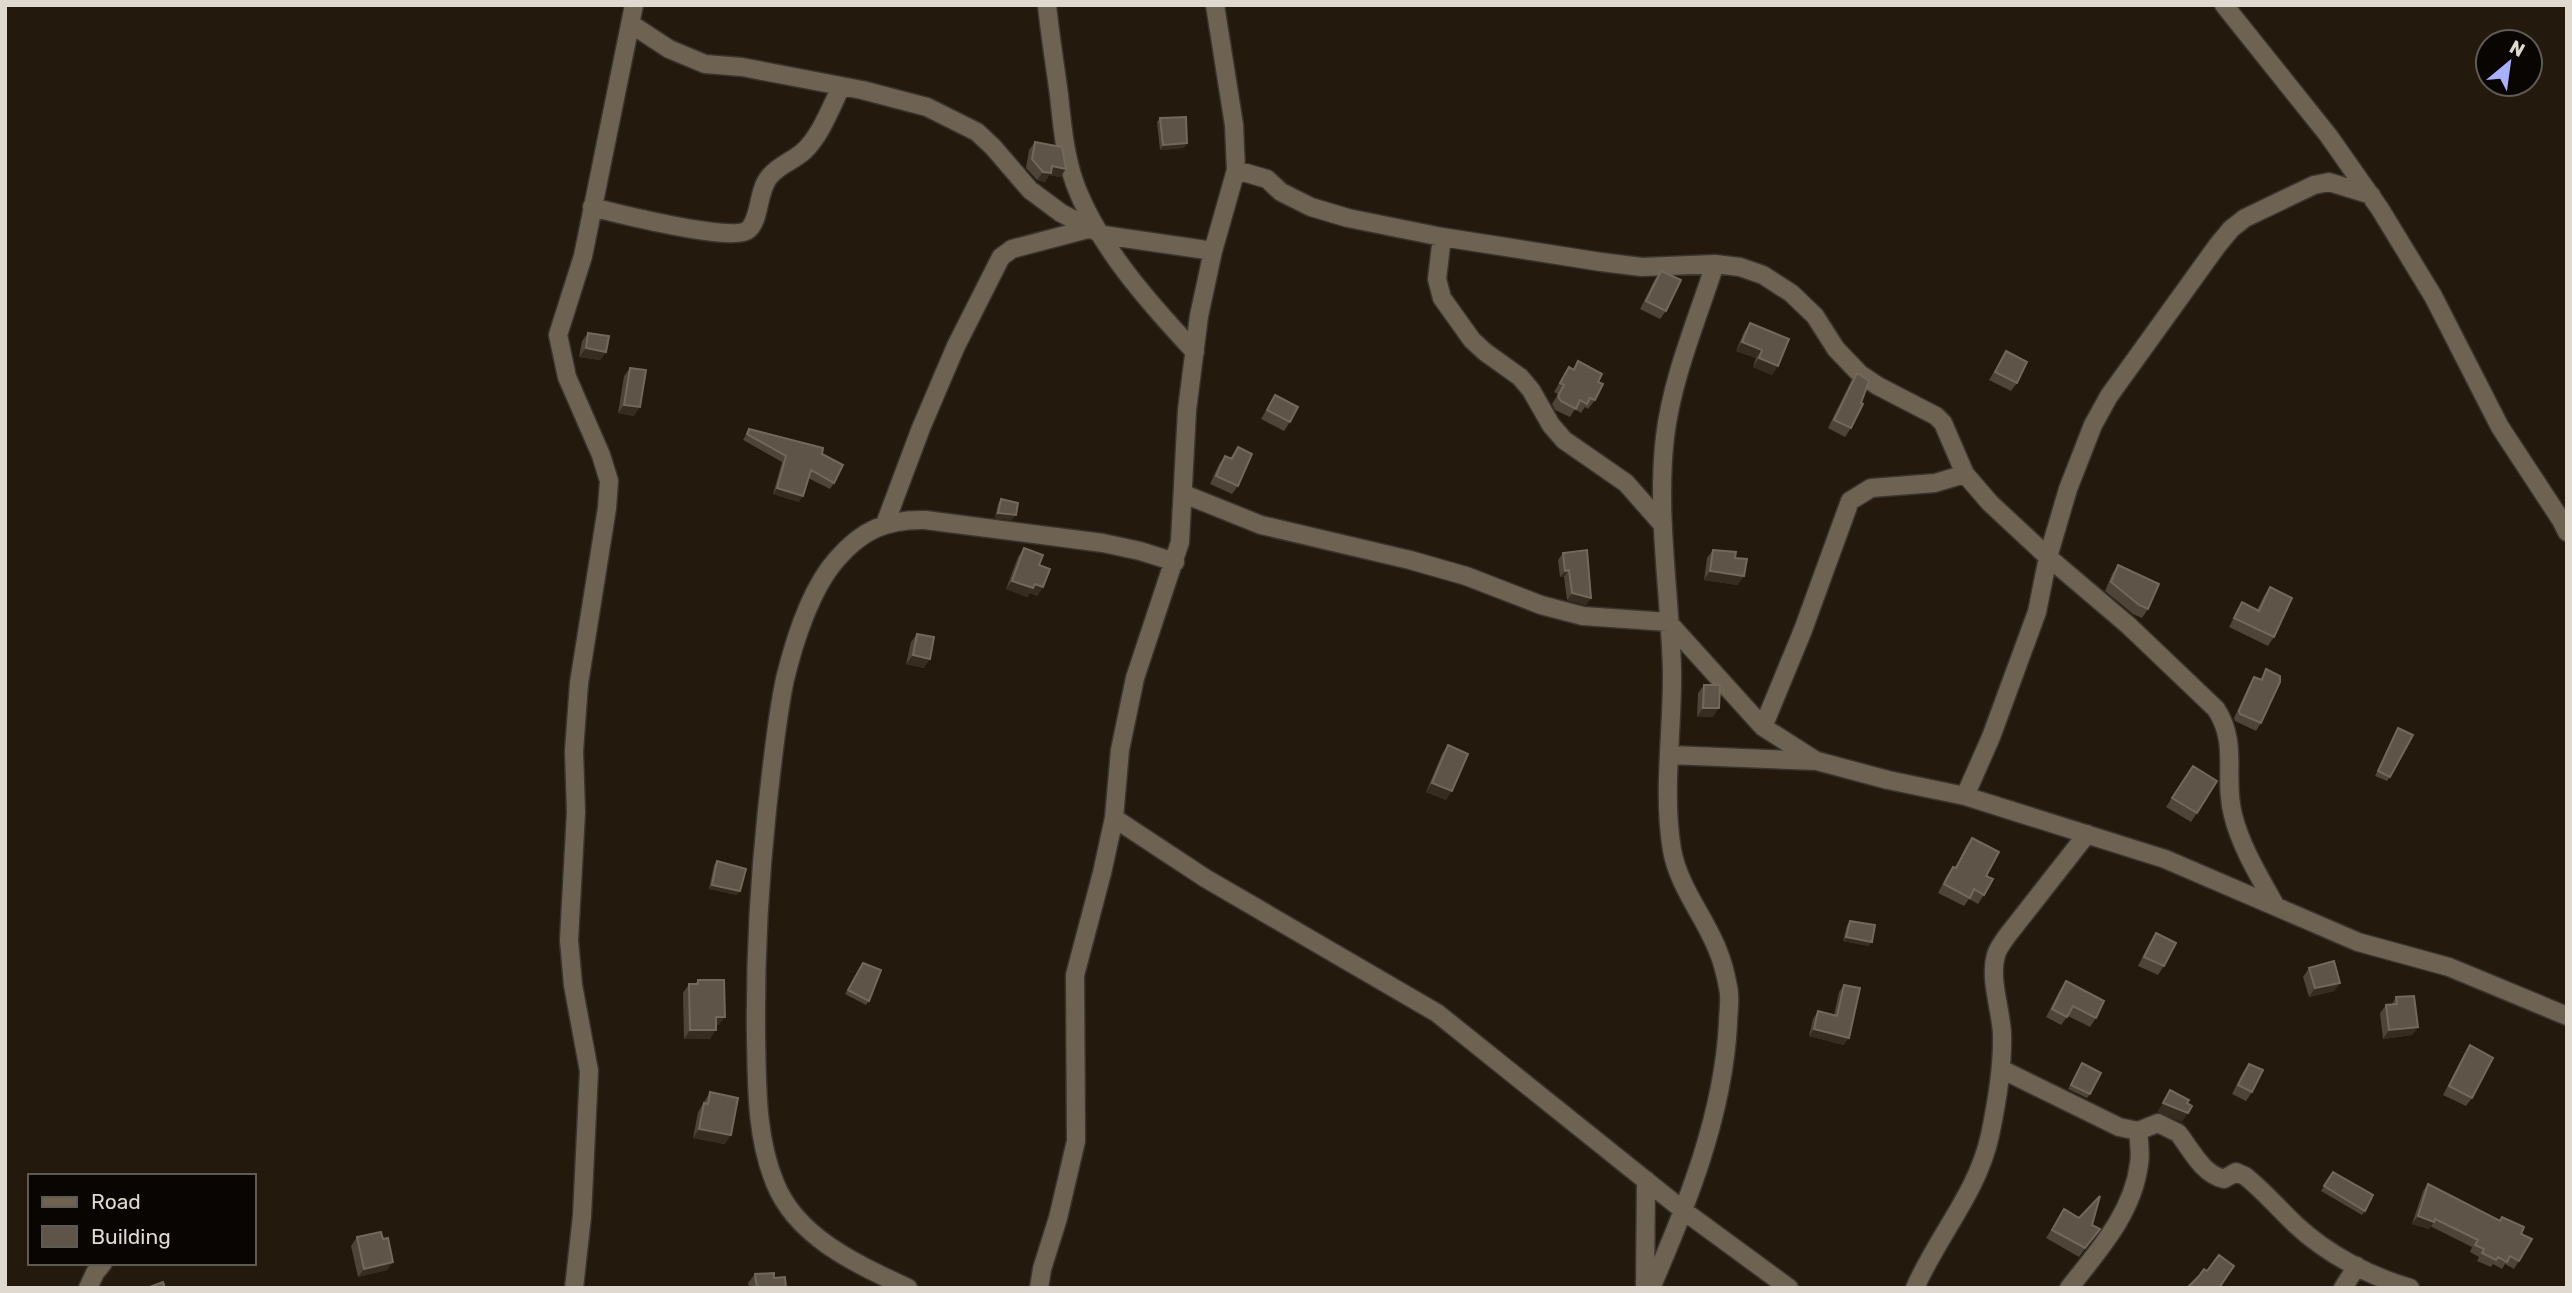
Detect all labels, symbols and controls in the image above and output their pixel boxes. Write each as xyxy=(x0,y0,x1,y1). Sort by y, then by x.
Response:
north arrow xyxy=(2474,28,2544,98)
text: N xyxy=(2505,35,2529,62)
legend xyxy=(28,1174,256,1265)
text: Road xyxy=(91,1189,141,1214)
text: Building xyxy=(91,1224,171,1249)

